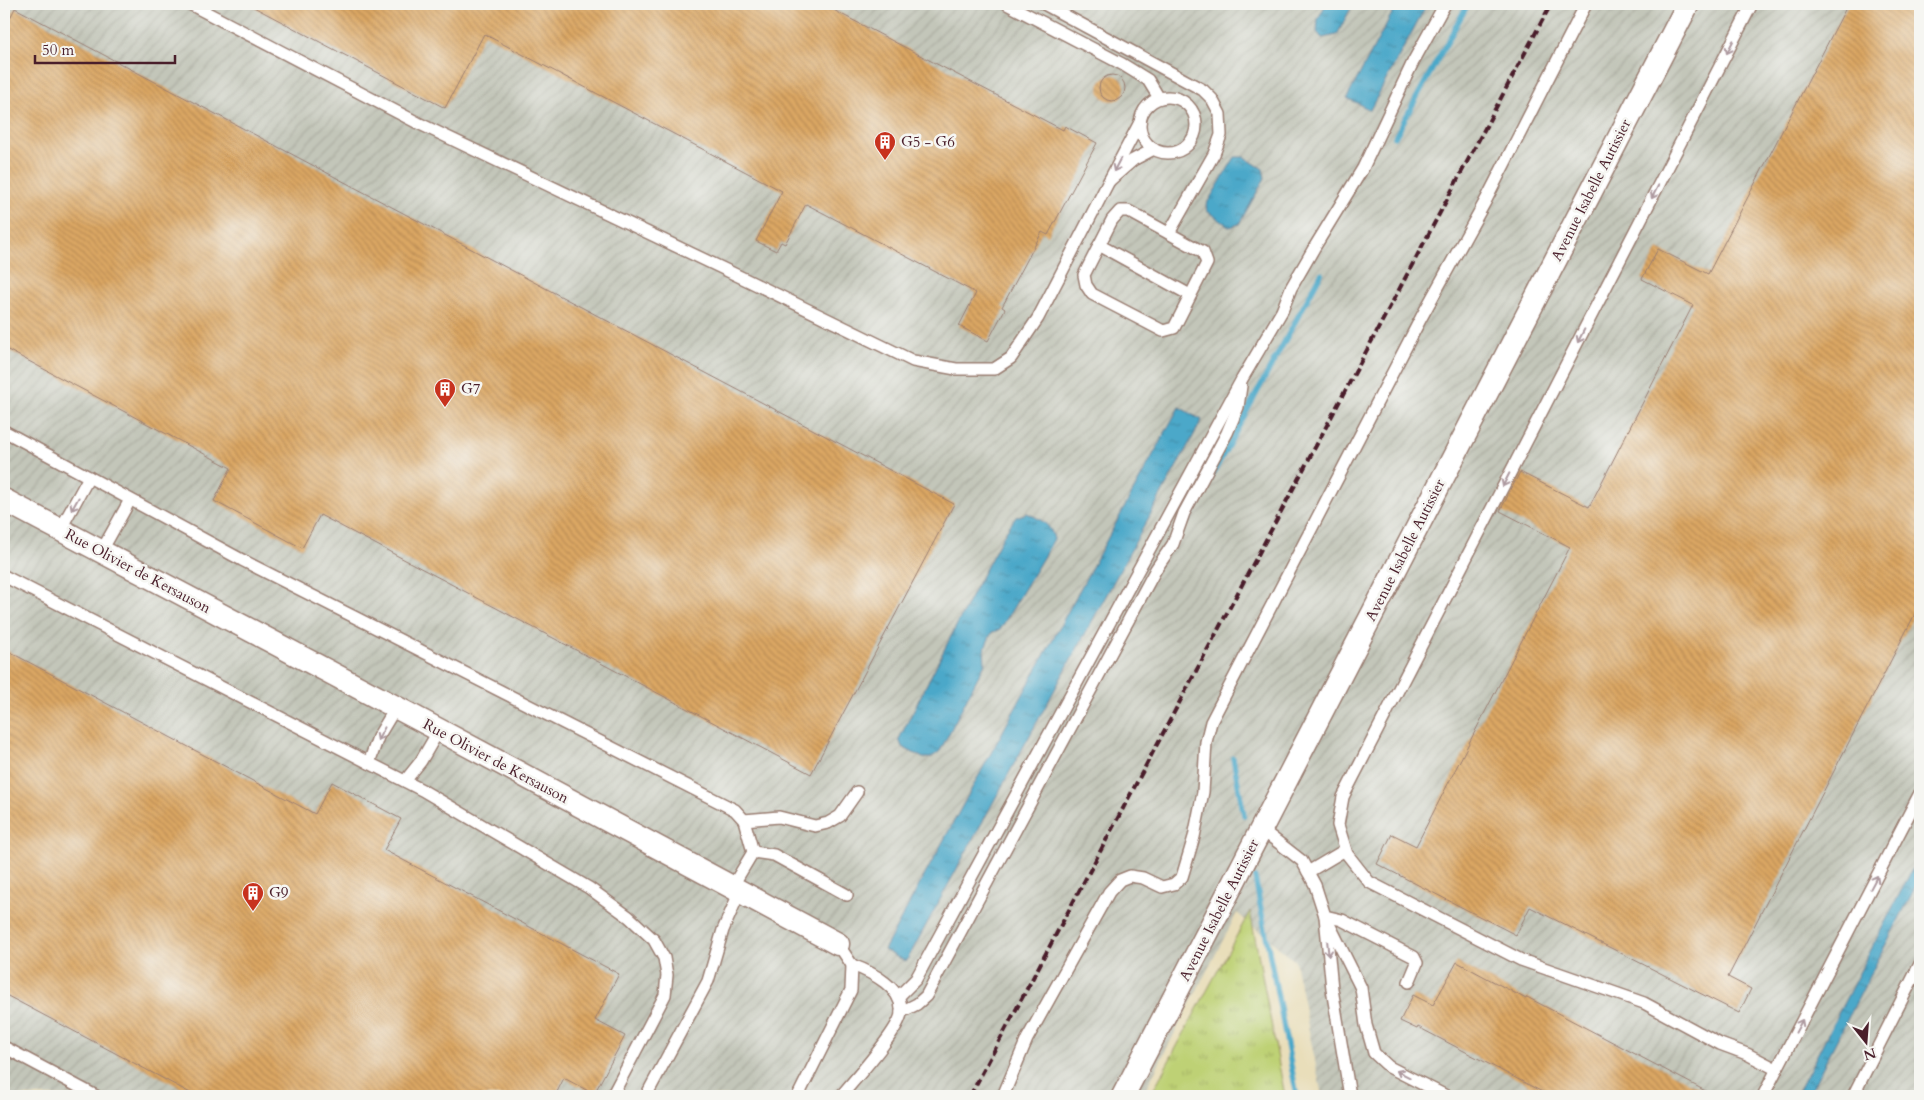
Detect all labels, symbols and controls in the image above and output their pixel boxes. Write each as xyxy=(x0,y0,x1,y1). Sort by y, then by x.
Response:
scale bar xyxy=(35,32,175,64)
one-way arrow xyxy=(1725,39,1734,54)
text: 50 m xyxy=(42,40,74,60)
street label: Avenue Isabelle Autissier xyxy=(1546,115,1636,264)
building icon: G5 - G6 xyxy=(873,130,897,161)
place label: G5 - G6 xyxy=(901,132,955,152)
one-way arrow xyxy=(1112,157,1121,172)
one-way arrow xyxy=(1650,184,1660,199)
one-way arrow xyxy=(1576,328,1585,343)
building icon: G7 xyxy=(433,377,457,408)
place label: G7 xyxy=(461,379,481,399)
one-way arrow xyxy=(1501,473,1511,488)
street label: Avenue Isabelle Autissier xyxy=(1360,475,1450,624)
one-way arrow xyxy=(70,496,80,511)
street label: Rue Olivier de Kersauson xyxy=(62,524,215,618)
street label: Rue Olivier de Kersauson xyxy=(420,714,573,808)
one-way arrow xyxy=(376,726,385,741)
street label: Avenue Isabelle Autissier xyxy=(1174,835,1264,984)
one-way arrow xyxy=(1870,875,1879,890)
building icon: G9 xyxy=(241,881,265,912)
place label: G9 xyxy=(269,883,289,903)
one-way arrow xyxy=(1323,940,1333,956)
north arrow xyxy=(1842,1018,1892,1068)
one-way arrow xyxy=(1795,1019,1804,1034)
text: N xyxy=(1861,1043,1878,1065)
one-way arrow xyxy=(1395,1069,1410,1079)

